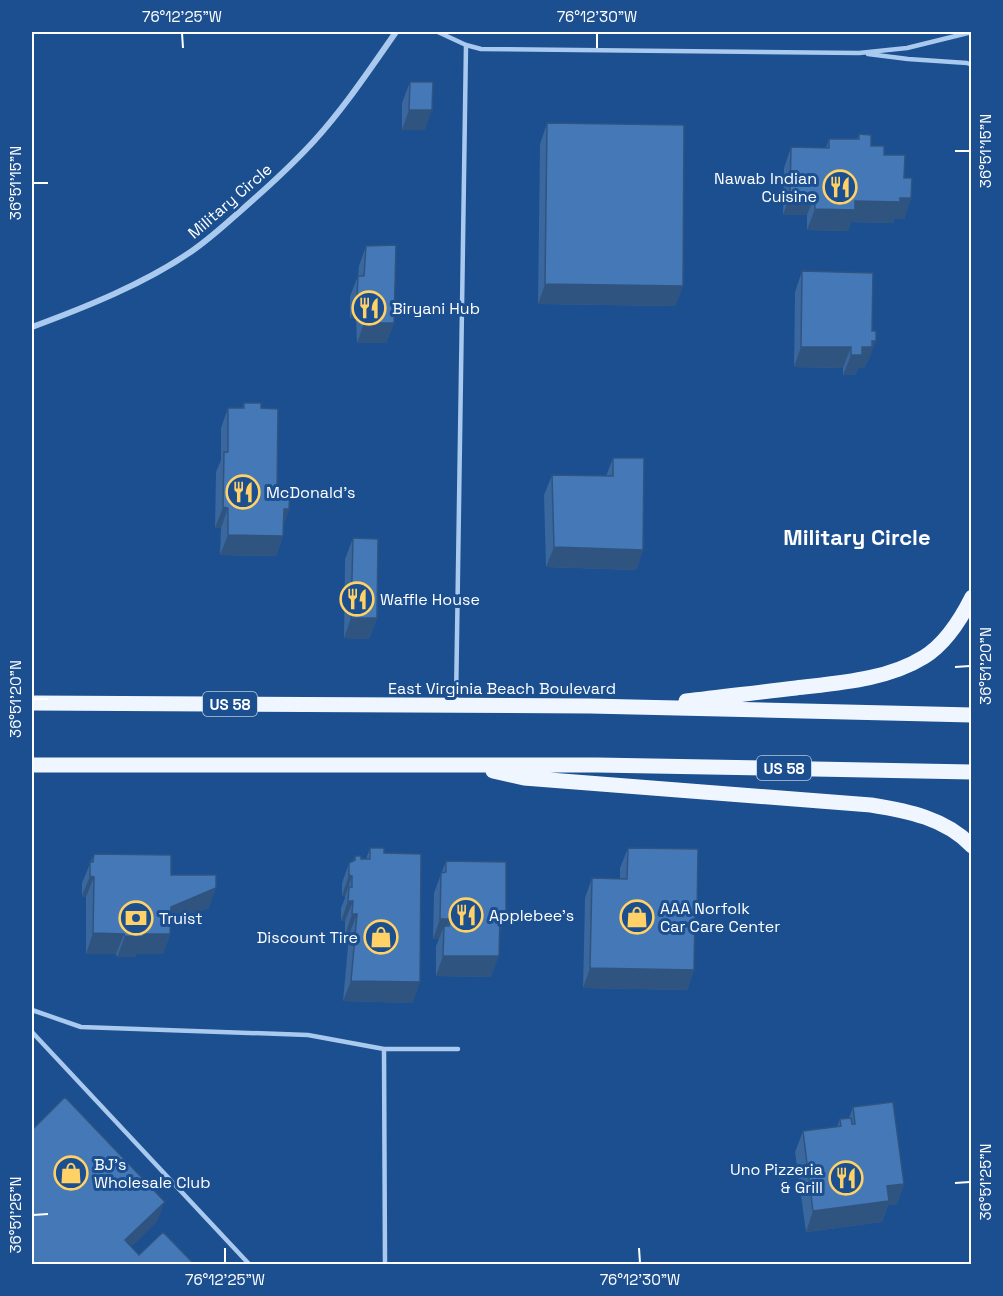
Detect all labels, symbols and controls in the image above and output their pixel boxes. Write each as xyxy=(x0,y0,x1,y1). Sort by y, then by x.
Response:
text: 76°12'25"W xyxy=(142,7,222,26)
text: 76°12'30"W xyxy=(557,7,637,26)
text: 36°51'15"N xyxy=(976,114,995,188)
text: 36°51'15"N xyxy=(6,146,25,220)
street label: Military Circle xyxy=(184,159,276,243)
place label: Nawab Indian Cuisine xyxy=(714,168,817,207)
restaurant icon: Nawab Indian Cuisine xyxy=(822,169,858,205)
restaurant icon: Biryani Hub xyxy=(351,290,387,326)
place label: Biryani Hub xyxy=(392,298,480,319)
restaurant icon: McDonald's xyxy=(225,474,261,510)
place label: McDonald's xyxy=(266,482,356,503)
district label: Military Circle xyxy=(783,523,931,551)
restaurant icon: Waffle House xyxy=(339,581,375,617)
place label: Waffle House xyxy=(380,589,480,610)
text: 36°51'20"N xyxy=(976,627,995,705)
text: 36°51'20"N xyxy=(6,660,25,738)
street label: East Virginia Beach Boulevard xyxy=(388,678,616,699)
road number: US 58 xyxy=(203,692,257,716)
road number: US 58 xyxy=(757,756,811,780)
restaurant icon: Applebee's xyxy=(448,897,484,933)
place label: AAA Norfolk Car Care Center xyxy=(660,898,780,937)
shop icon: AAA Norfolk Car Care Center xyxy=(619,899,655,935)
bank icon: Truist xyxy=(118,900,154,936)
place label: Applebee's xyxy=(489,905,574,926)
place label: Truist xyxy=(159,908,203,929)
shop icon: Discount Tire xyxy=(363,919,399,955)
place label: Discount Tire xyxy=(257,927,358,948)
text: 36°51'25"N xyxy=(976,1143,995,1221)
place label: BJ's Wholesale Club xyxy=(94,1154,210,1193)
shop icon: BJ's Wholesale Club xyxy=(53,1155,89,1191)
place label: Uno Pizzeria & Grill xyxy=(730,1159,823,1198)
restaurant icon: Uno Pizzeria & Grill xyxy=(828,1160,864,1196)
text: 36°51'25"N xyxy=(6,1176,25,1254)
text: 76°12'25"W xyxy=(185,1270,265,1289)
text: 76°12'30"W xyxy=(600,1270,680,1289)

